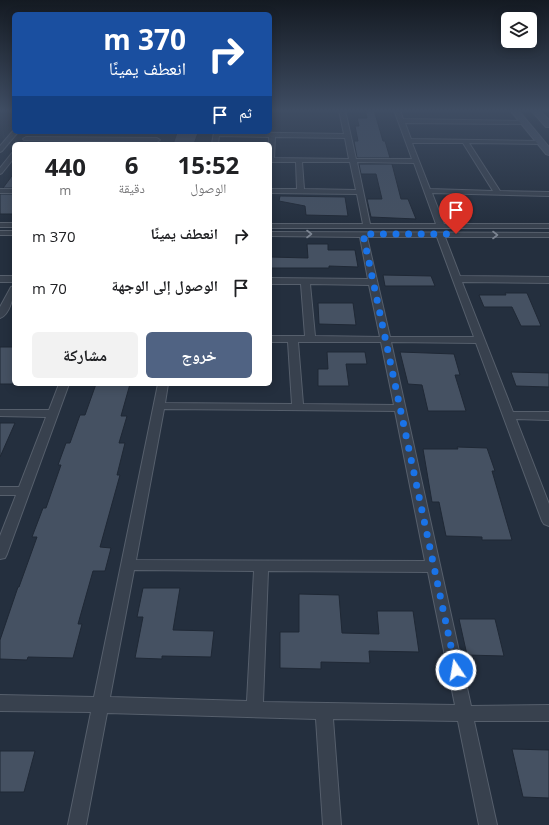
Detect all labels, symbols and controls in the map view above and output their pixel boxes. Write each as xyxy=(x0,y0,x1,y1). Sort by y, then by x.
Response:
map controls xyxy=(501,12,537,48)
button: layers xyxy=(501,12,537,48)
text: 370 m xyxy=(103,20,186,58)
icon: right xyxy=(200,28,252,80)
text: انعطف يمينًا xyxy=(109,56,186,80)
text: ثم xyxy=(239,102,252,122)
icon: arrive xyxy=(209,104,231,126)
text: 6 xyxy=(125,148,139,181)
text: 15:52 xyxy=(178,148,239,181)
text: 440 xyxy=(45,150,86,183)
text: دقيقة xyxy=(119,179,145,197)
text: الوصول xyxy=(190,179,226,197)
text: m xyxy=(59,181,71,199)
pin xyxy=(439,193,473,234)
icon: arrive xyxy=(445,199,467,221)
text: انعطف يمينًا xyxy=(150,223,218,243)
icon: right xyxy=(230,225,252,247)
text: 370 m xyxy=(32,226,76,246)
one-way arrow xyxy=(306,230,312,238)
one-way arrow xyxy=(492,231,498,239)
text: الوصول إلى الوجهة xyxy=(112,275,218,295)
icon: arrive xyxy=(230,277,252,299)
text: 70 m xyxy=(32,278,67,298)
button: مشاركة xyxy=(32,332,138,378)
button: خروج xyxy=(146,332,252,378)
position arrow xyxy=(435,649,477,691)

